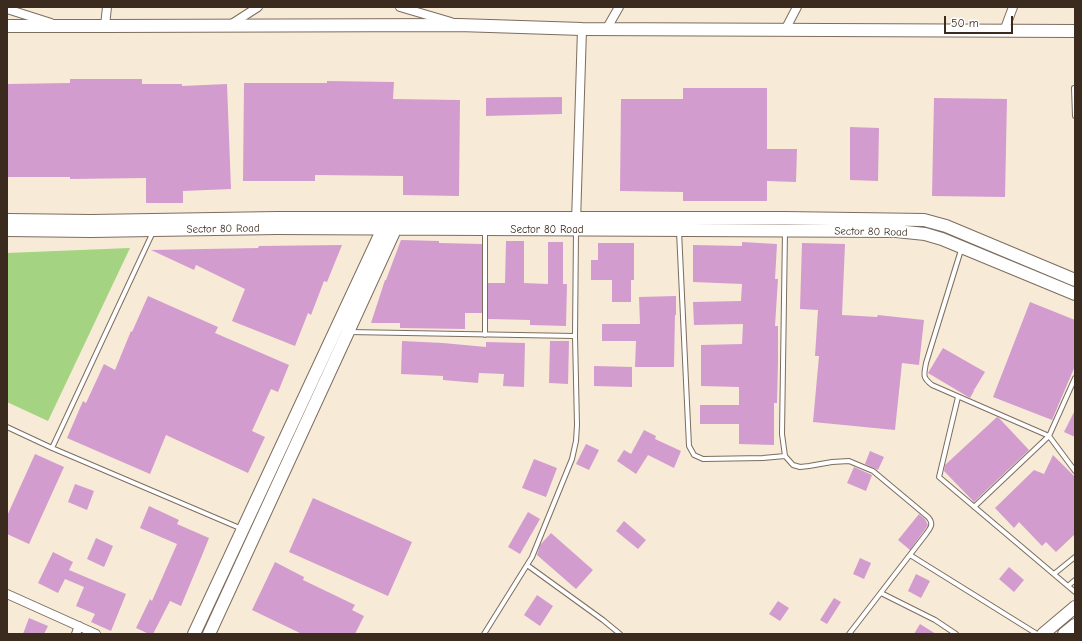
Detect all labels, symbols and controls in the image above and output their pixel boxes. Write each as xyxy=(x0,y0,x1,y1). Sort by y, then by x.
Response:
scale bar xyxy=(946,8,1015,34)
text: 50 m xyxy=(951,16,979,30)
street label: Sector 80 Road xyxy=(186,222,260,236)
street label: Sector 80 Road xyxy=(510,223,584,237)
street label: Sector 80 Road xyxy=(834,225,908,239)

